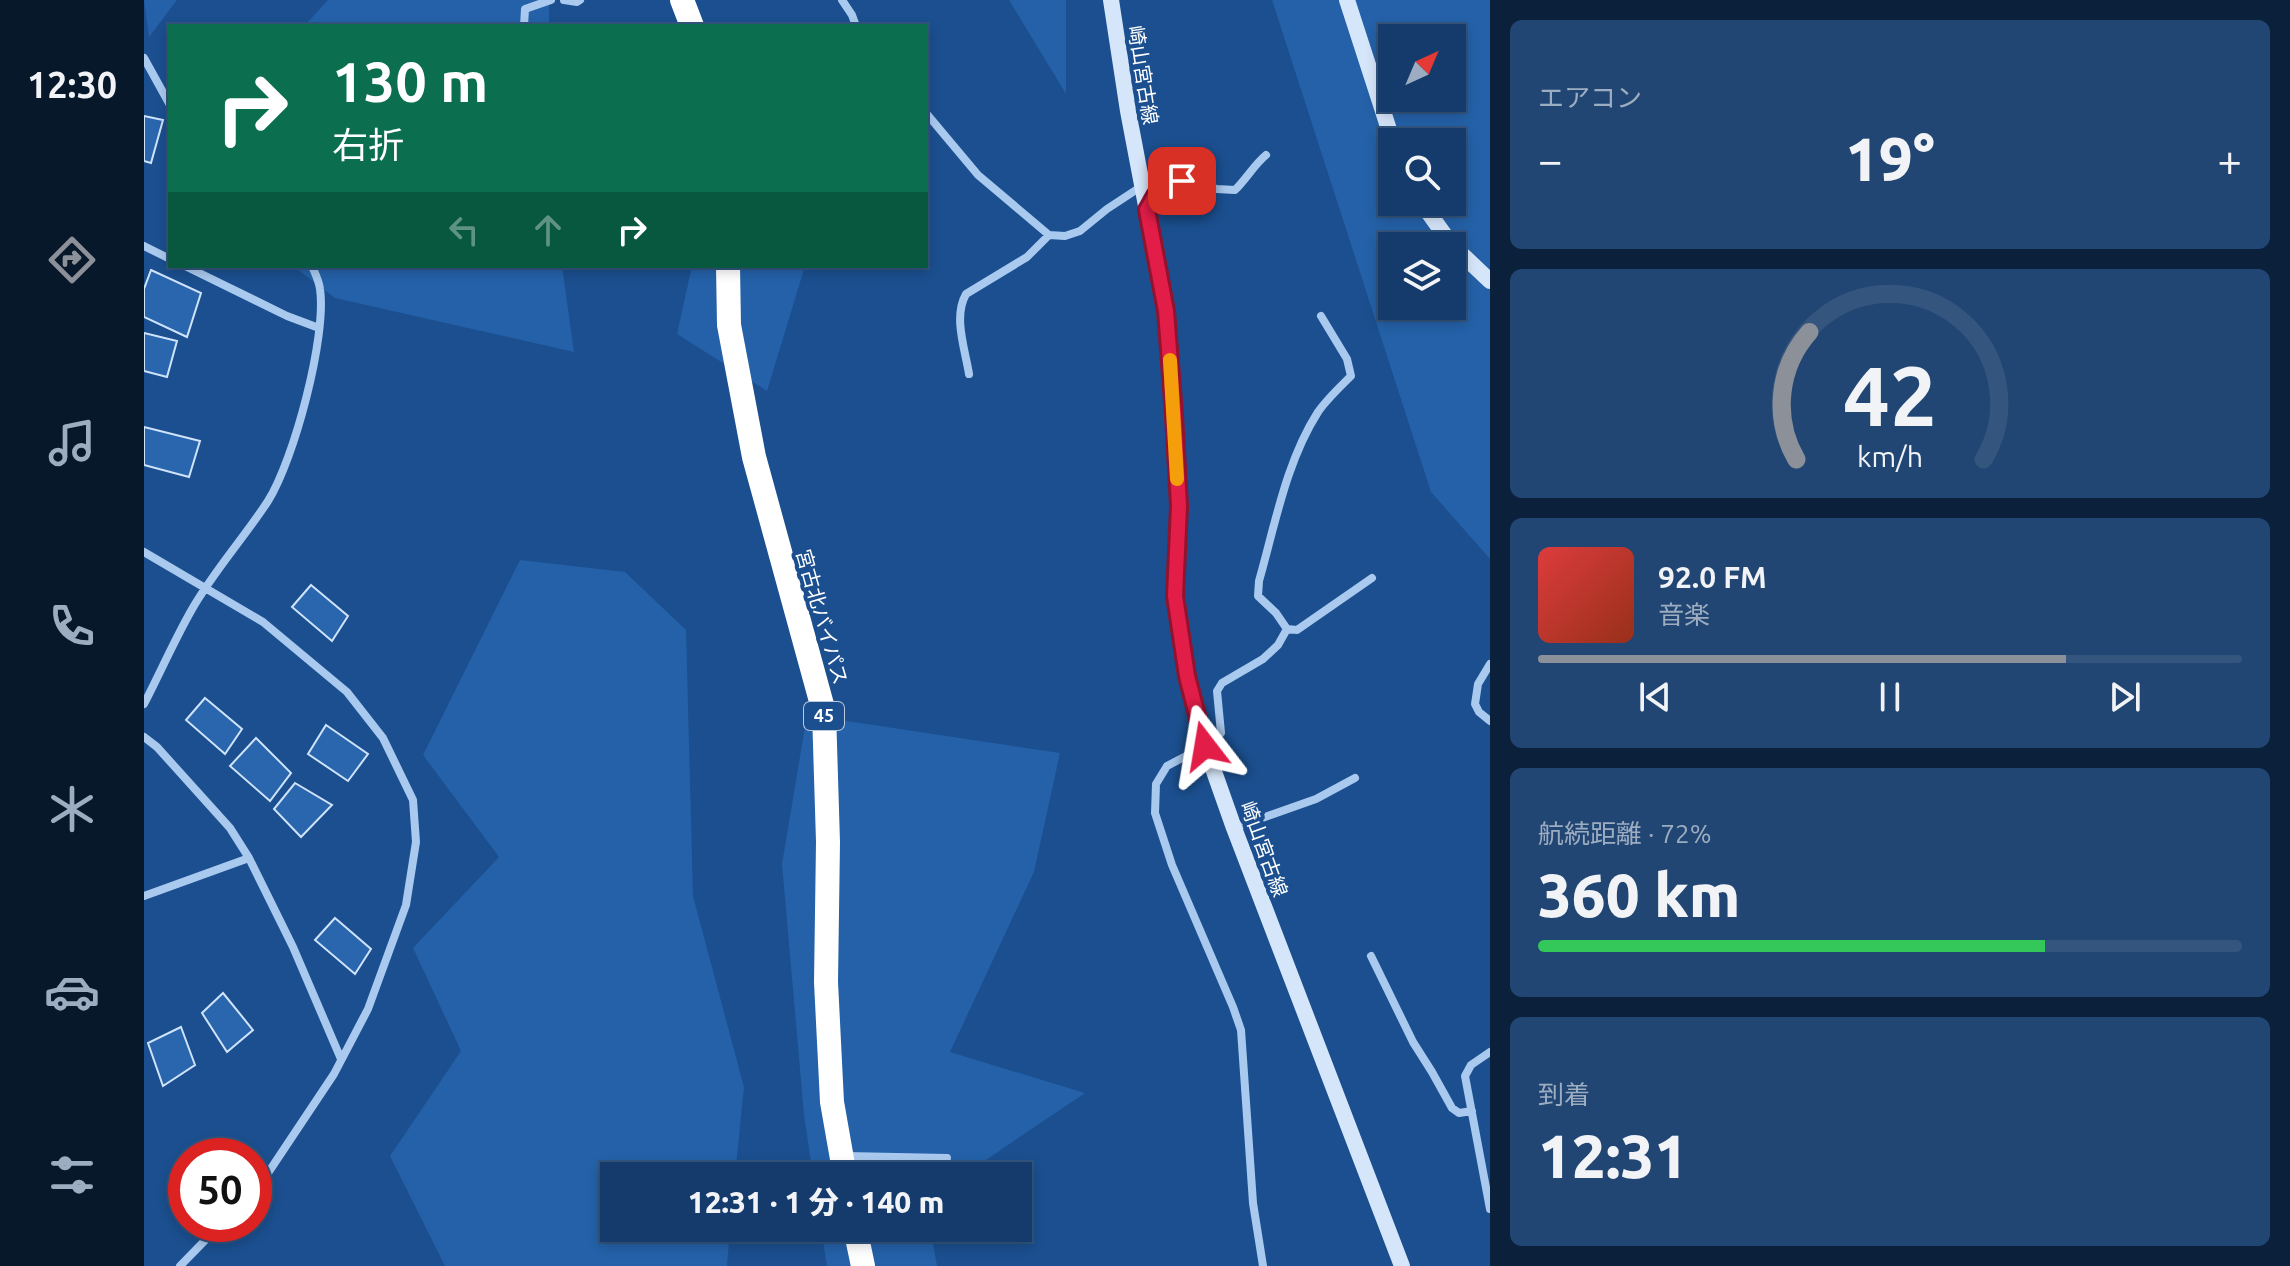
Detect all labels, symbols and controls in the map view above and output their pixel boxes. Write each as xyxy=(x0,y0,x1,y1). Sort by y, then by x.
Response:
street label: 崎山宮古線 xyxy=(1124,24,1163,126)
north arrow xyxy=(1378,24,1466,112)
map controls xyxy=(1378,24,1466,320)
text: 130 m xyxy=(332,50,488,113)
icon: right xyxy=(200,56,304,160)
text: 12:30 xyxy=(27,64,117,105)
text: エアコン xyxy=(1538,83,1642,112)
text: 右折 xyxy=(332,124,404,165)
text: 19° xyxy=(1845,125,1935,192)
button: search xyxy=(1378,128,1466,216)
text: − xyxy=(1538,135,1563,184)
text: + xyxy=(2217,135,2242,184)
pin xyxy=(1148,147,1216,215)
icon: arrive xyxy=(1160,159,1204,203)
icon: left xyxy=(442,208,486,252)
icon: ahead xyxy=(526,208,570,252)
icon: right xyxy=(610,208,654,252)
icon: directions xyxy=(44,232,100,288)
button: layers xyxy=(1378,232,1466,320)
text: 42 xyxy=(1843,347,1937,441)
icon: music xyxy=(44,415,100,471)
text: km/h xyxy=(1857,440,1923,472)
street label: 宮古北バイパス xyxy=(792,547,853,687)
text: 92.0 FM xyxy=(1658,560,1767,594)
icon: phone xyxy=(44,598,100,654)
text: 音楽 xyxy=(1658,600,1710,629)
icon: previous xyxy=(1633,675,1677,719)
icon: pause xyxy=(1868,675,1912,719)
icon: next xyxy=(2103,675,2147,719)
road number: 45 xyxy=(804,702,844,730)
position arrow xyxy=(1163,704,1247,788)
icon: climate xyxy=(44,781,100,837)
street label: 崎山宮古線 xyxy=(1237,798,1292,900)
text: 航続距離 · 72% xyxy=(1538,819,1712,848)
text: 360 km xyxy=(1538,861,1740,928)
icon: car xyxy=(44,964,100,1020)
text: 到着 xyxy=(1538,1080,1590,1109)
text: 12:31 xyxy=(1538,1122,1688,1189)
speed limit sign: 50 xyxy=(168,1138,272,1242)
icon: filters xyxy=(44,1147,100,1203)
text: 12:31 · 1 分 · 140 m xyxy=(688,1185,944,1219)

